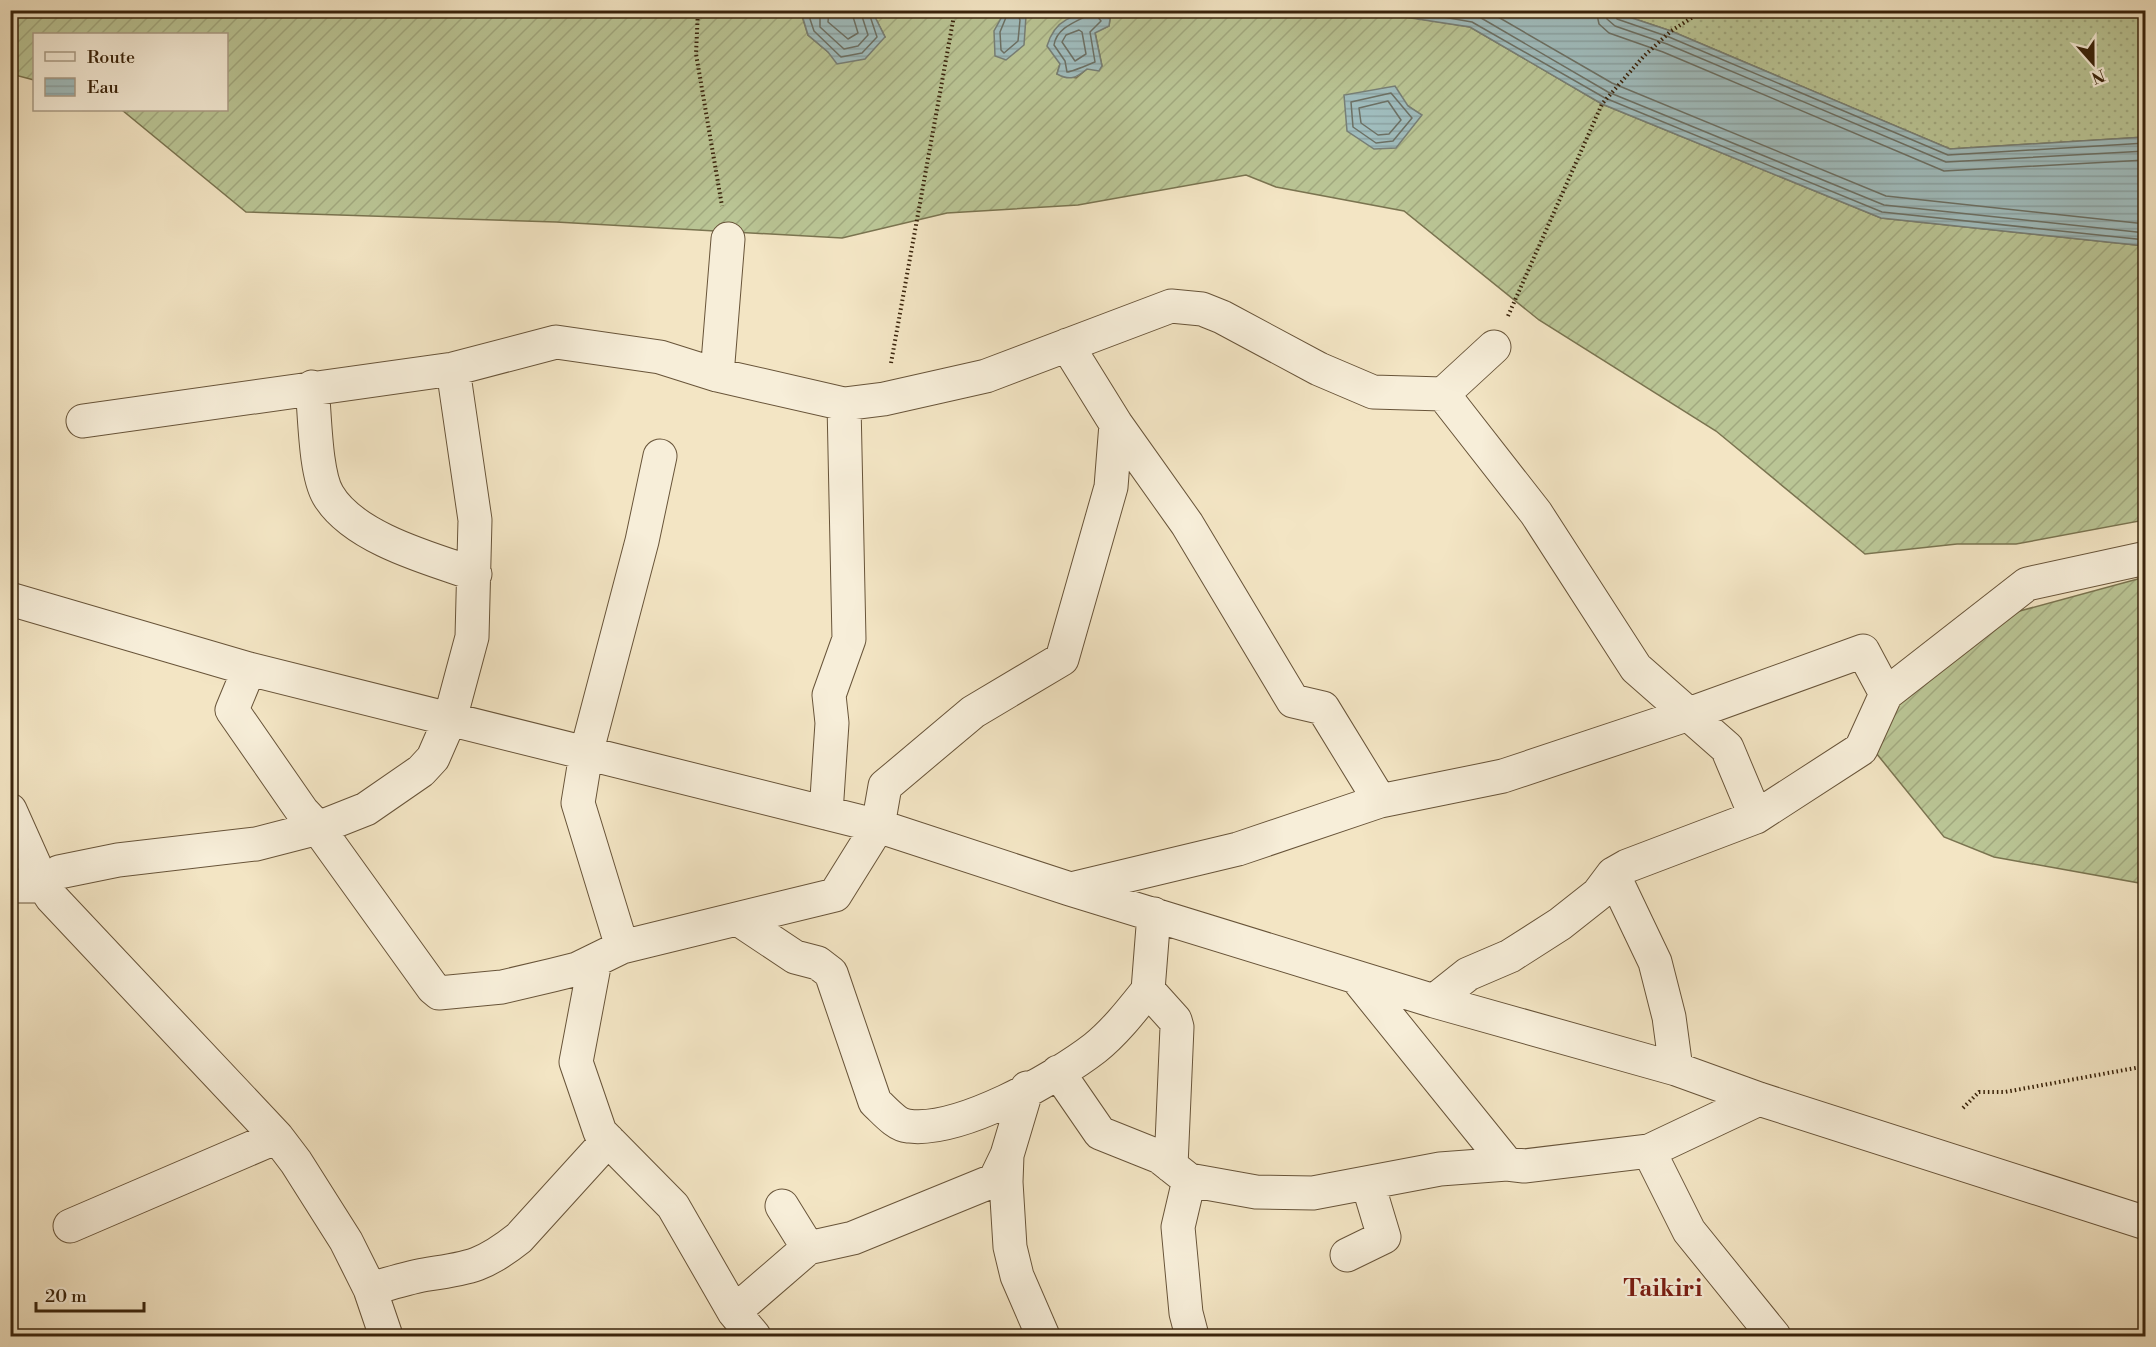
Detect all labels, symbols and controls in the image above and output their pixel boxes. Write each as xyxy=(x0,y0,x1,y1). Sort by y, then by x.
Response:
legend xyxy=(33,33,228,111)
north arrow xyxy=(2063,33,2123,93)
text: Route xyxy=(87,46,135,69)
text: N xyxy=(2088,64,2108,88)
text: Eau xyxy=(87,76,120,99)
district label: Taikiri xyxy=(1624,1274,1703,1304)
scale bar xyxy=(36,1275,144,1313)
text: 20 m xyxy=(45,1285,87,1308)

